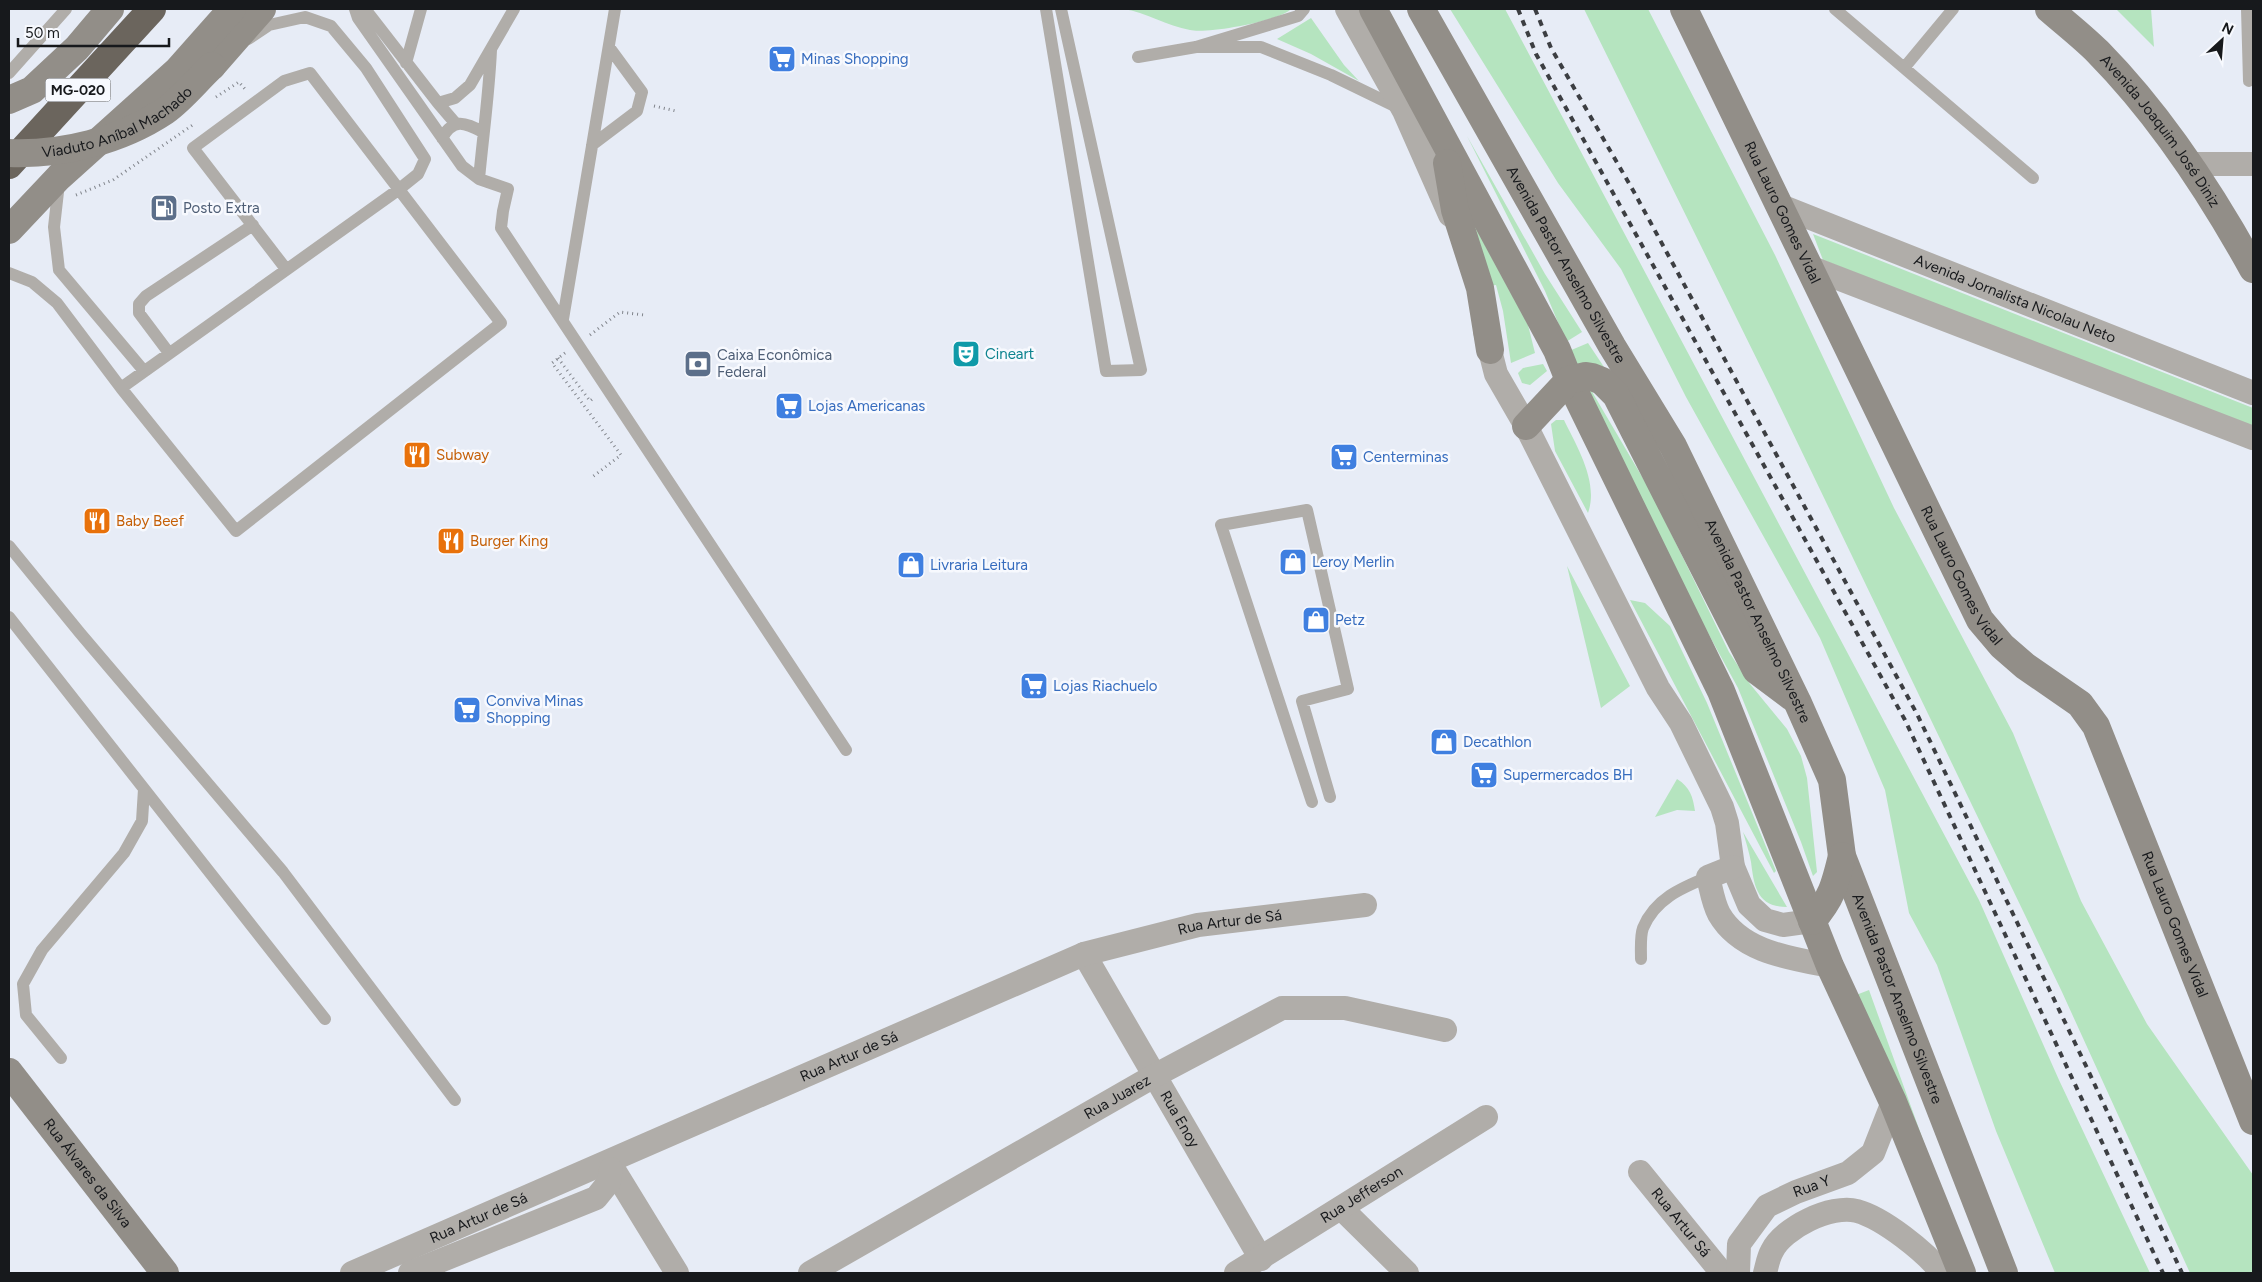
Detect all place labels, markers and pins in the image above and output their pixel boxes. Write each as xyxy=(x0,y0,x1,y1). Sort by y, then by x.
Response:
supermarket icon: Minas Shopping xyxy=(767,44,797,74)
place label: Minas Shopping xyxy=(801,50,909,68)
fuel station icon: Posto Extra xyxy=(149,193,179,223)
place label: Posto Extra xyxy=(183,199,260,217)
theatre icon: Cineart xyxy=(951,339,981,369)
place label: Cineart xyxy=(985,345,1035,363)
place label: Caixa Econômica Federal xyxy=(717,346,832,381)
bank icon: Caixa Econômica Federal xyxy=(683,349,713,379)
supermarket icon: Lojas Americanas xyxy=(774,391,804,421)
place label: Lojas Americanas xyxy=(808,397,925,415)
restaurant icon: Subway xyxy=(402,440,432,470)
supermarket icon: Centerminas xyxy=(1329,442,1359,472)
place label: Subway xyxy=(436,446,489,464)
place label: Centerminas xyxy=(1363,448,1449,466)
restaurant icon: Baby Beef xyxy=(82,506,112,536)
place label: Baby Beef xyxy=(116,512,185,530)
restaurant icon: Burger King xyxy=(436,526,466,556)
place label: Burger King xyxy=(470,532,548,550)
shop icon: Leroy Merlin xyxy=(1278,547,1308,577)
shop icon: Livraria Leitura xyxy=(896,550,926,580)
place label: Leroy Merlin xyxy=(1312,553,1394,571)
place label: Livraria Leitura xyxy=(930,556,1028,574)
shop icon: Petz xyxy=(1301,605,1331,635)
place label: Petz xyxy=(1335,611,1365,629)
supermarket icon: Lojas Riachuelo xyxy=(1019,671,1049,701)
place label: Lojas Riachuelo xyxy=(1053,677,1158,695)
place label: Conviva Minas Shopping xyxy=(486,692,583,727)
supermarket icon: Conviva Minas Shopping xyxy=(452,695,482,725)
shop icon: Decathlon xyxy=(1429,727,1459,757)
place label: Decathlon xyxy=(1463,733,1532,751)
supermarket icon: Supermercados BH xyxy=(1469,760,1499,790)
place label: Supermercados BH xyxy=(1503,766,1633,784)

